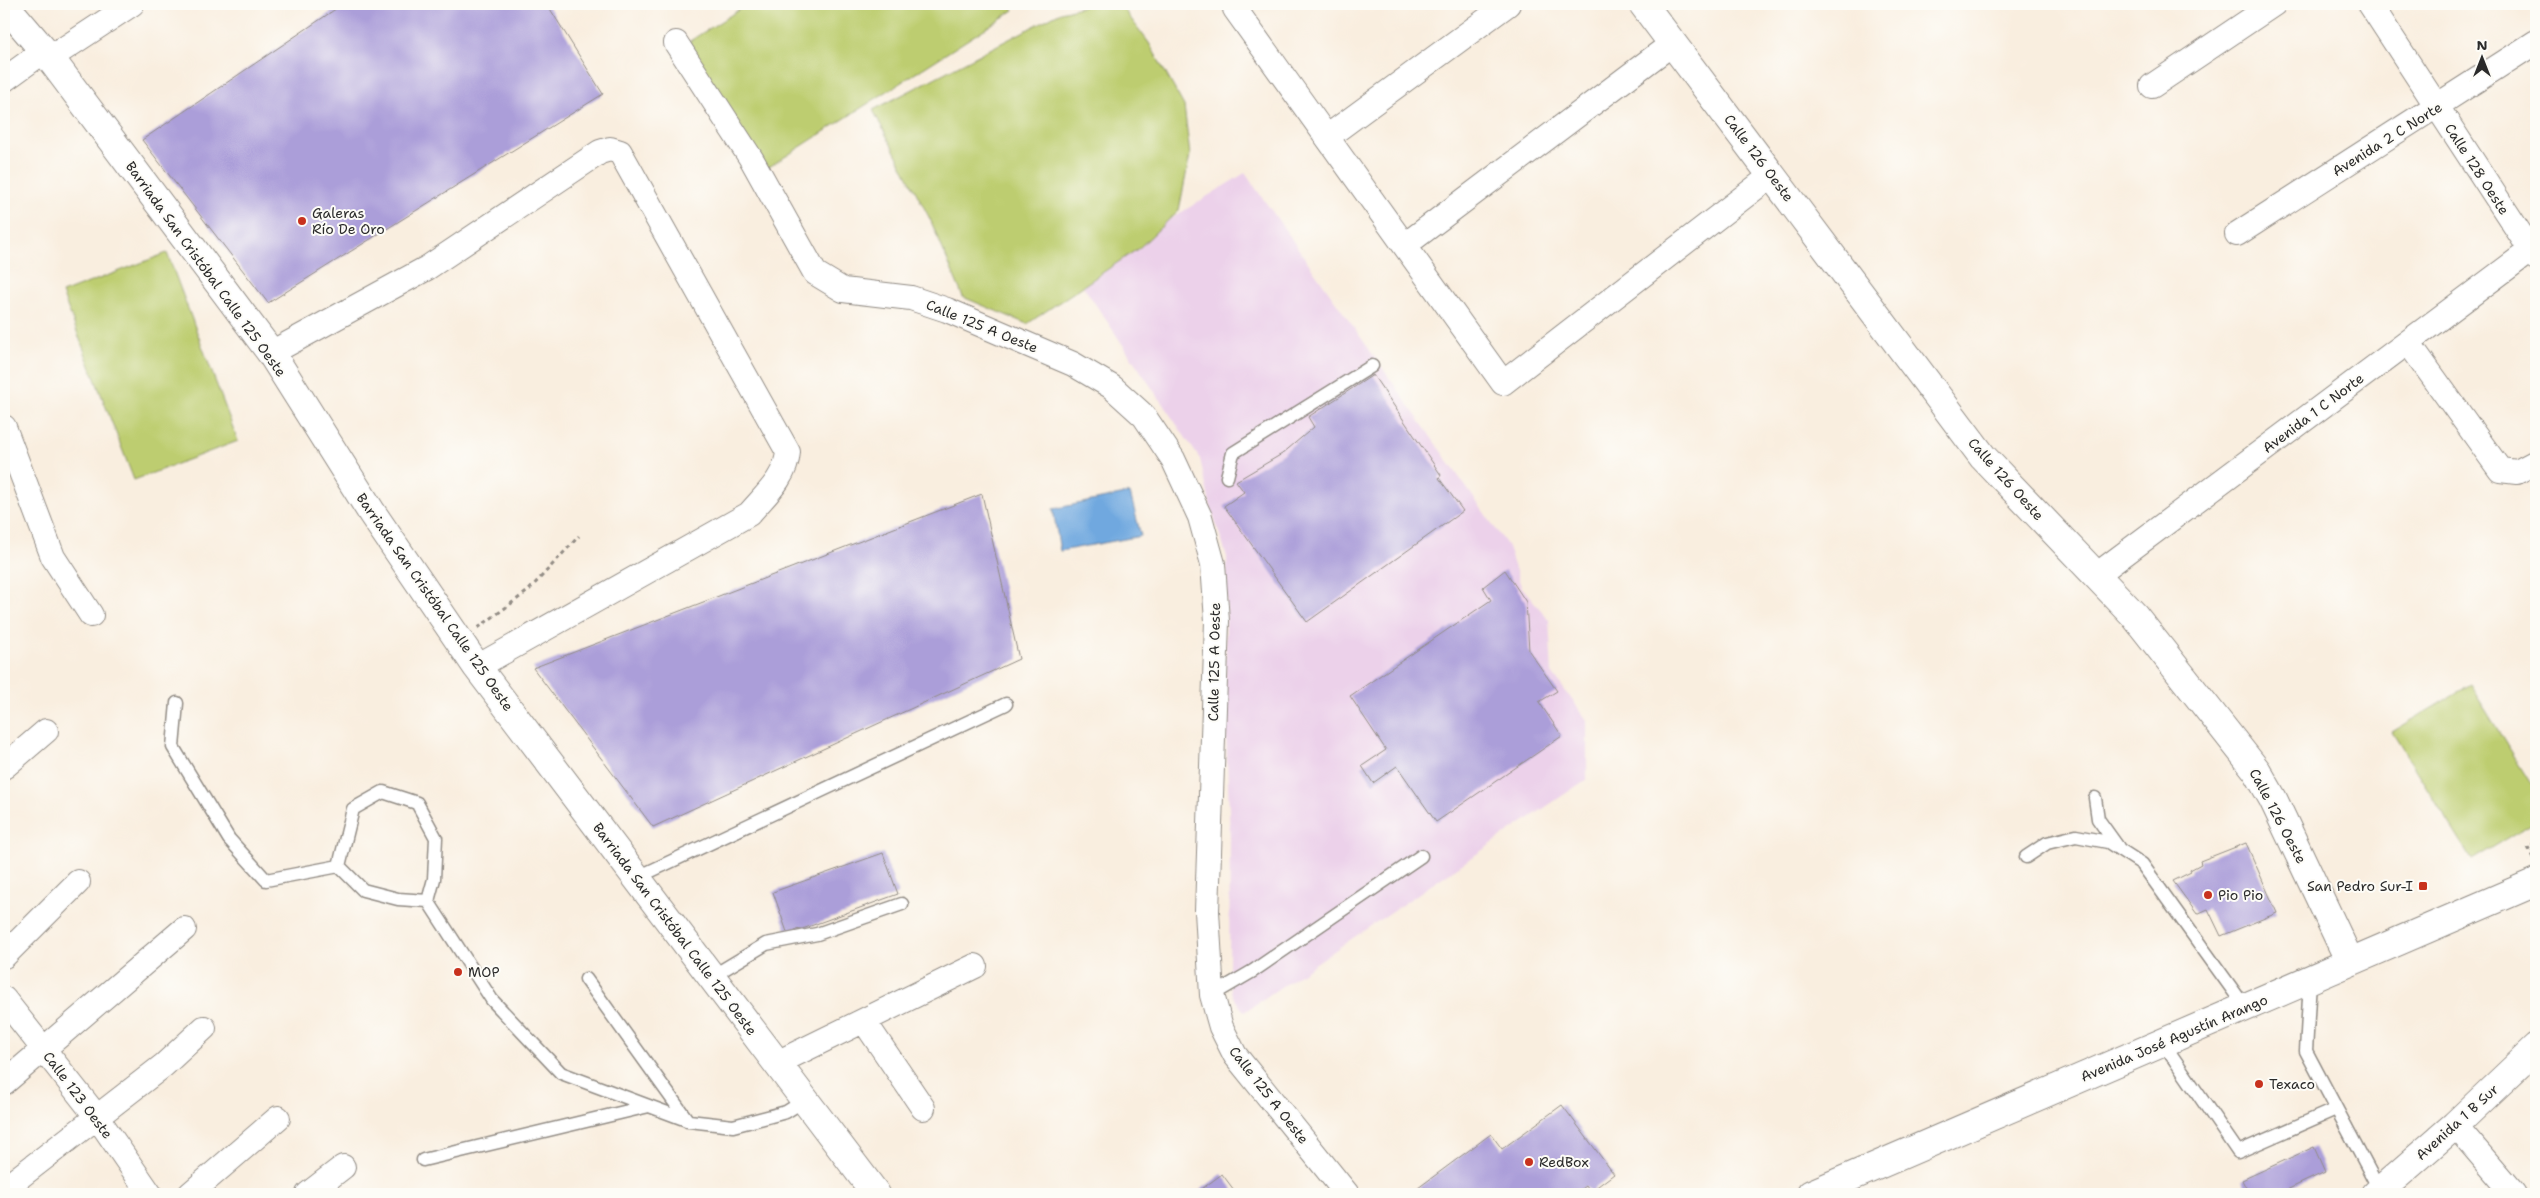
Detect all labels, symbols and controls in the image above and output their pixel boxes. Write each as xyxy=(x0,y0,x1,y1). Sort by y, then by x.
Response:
north arrow xyxy=(2458,32,2508,82)
text: N xyxy=(2476,36,2488,54)
street label: Avenida 2 C Norte xyxy=(2329,98,2445,180)
street label: Calle 126 Oeste xyxy=(1720,111,1798,205)
street label: Calle 128 Oeste xyxy=(2441,120,2513,218)
street label: Barriada San Cristóbal Calle 125 Oeste xyxy=(122,158,290,380)
place label: Galeras Río De Oro xyxy=(312,204,385,238)
marker: Galeras Río De Oro xyxy=(296,215,308,227)
street label: Calle 125 A Oeste xyxy=(923,295,1041,357)
street label: Avenida 1 C Norte xyxy=(2259,369,2367,457)
street label: Calle 126 Oeste xyxy=(1964,434,2048,524)
street label: Barriada San Cristóbal Calle 125 Oeste xyxy=(353,490,518,714)
street label: Calle 125 A Oeste xyxy=(1204,602,1224,722)
street label: Calle 126 Oeste xyxy=(2245,765,2311,867)
street label: Barriada San Cristóbal Calle 125 Oeste xyxy=(589,819,761,1039)
place label: San Pedro Sur-I xyxy=(2307,877,2413,895)
marker: San Pedro Sur-I xyxy=(2417,880,2429,892)
place label: Pio Pio xyxy=(2218,886,2263,904)
marker: Pio Pio xyxy=(2202,889,2214,901)
place label: MOP xyxy=(468,963,500,981)
marker: MOP xyxy=(452,966,464,978)
street label: Avenida José Agustín Arango xyxy=(2078,990,2270,1086)
street label: Calle 125 A Oeste xyxy=(1225,1043,1313,1148)
street label: Calle 123 Oeste xyxy=(39,1048,117,1142)
place label: Texaco xyxy=(2269,1075,2315,1093)
marker: Texaco xyxy=(2253,1078,2265,1090)
street label: Avenida 1 B Sur xyxy=(2412,1080,2502,1164)
place label: RedBox xyxy=(1539,1153,1589,1171)
marker: RedBox xyxy=(1523,1156,1535,1168)

